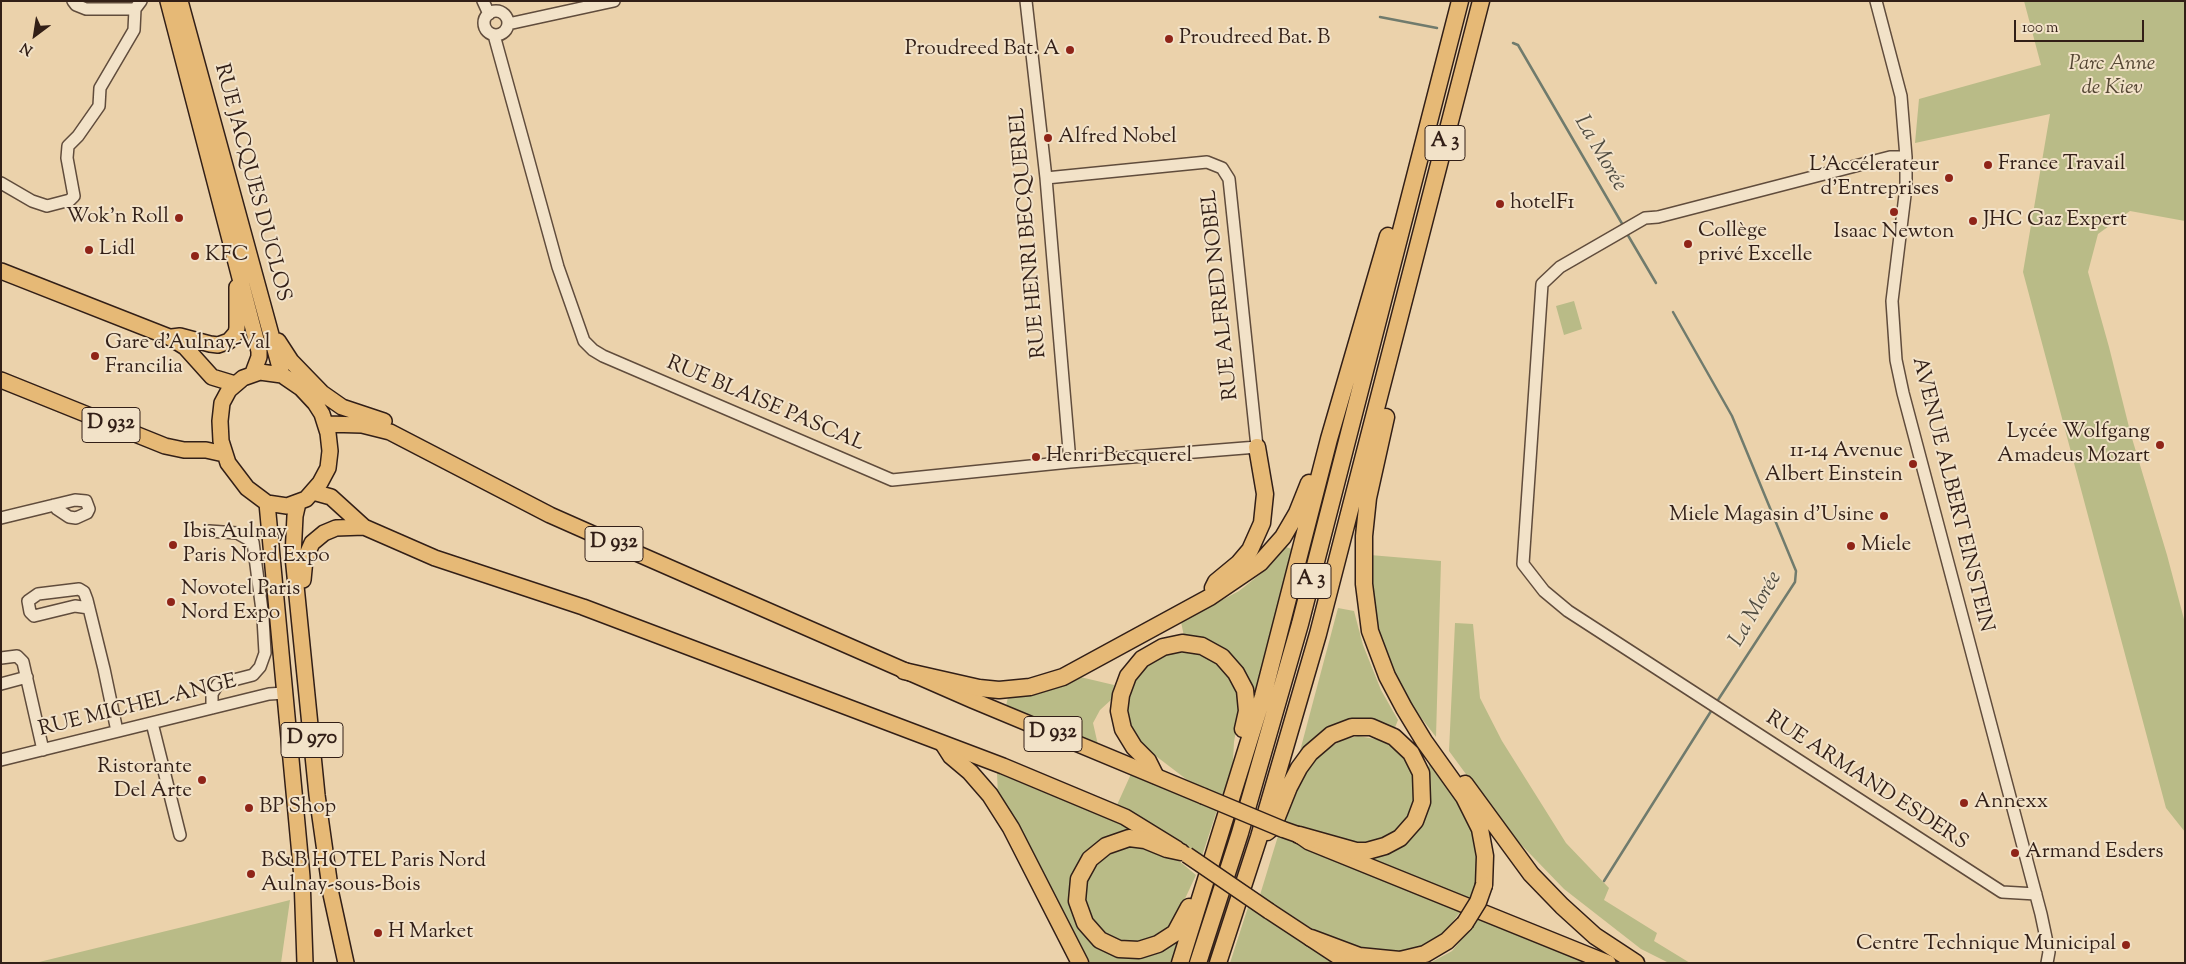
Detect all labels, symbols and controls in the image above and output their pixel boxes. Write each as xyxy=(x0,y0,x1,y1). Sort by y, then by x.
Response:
north arrow xyxy=(10,10,60,60)
scale bar xyxy=(2016,10,2146,42)
text: 100 m xyxy=(2022,18,2058,39)
place label: Proudreed Bat. B xyxy=(1179,26,1330,52)
marker: Proudreed Bat. B xyxy=(1163,33,1175,45)
text: N xyxy=(17,36,37,59)
place label: Proudreed Bat. A xyxy=(905,37,1060,63)
marker: Proudreed Bat. A xyxy=(1064,44,1076,56)
park label: Parc Anne de Kiev xyxy=(2069,52,2155,102)
street label: RUE JACQUES DUCLOS xyxy=(207,61,295,305)
street label: RUE HENRI BECQUEREL xyxy=(1006,107,1054,359)
water label: La Morée xyxy=(1567,111,1631,197)
place label: Alfred Nobel xyxy=(1058,125,1177,151)
road number: A 3 xyxy=(1425,126,1465,160)
marker: Alfred Nobel xyxy=(1042,132,1054,144)
place label: France Travail xyxy=(1998,152,2125,178)
place label: L'Accélerateur d'Entreprises xyxy=(1809,153,1939,203)
marker: France Travail xyxy=(1982,159,1994,171)
marker: L'Accélerateur d'Entreprises xyxy=(1943,172,1955,184)
street label: RUE ALFRED NOBEL xyxy=(1198,188,1246,402)
place label: hotelF1 xyxy=(1510,191,1575,217)
marker: hotelF1 xyxy=(1494,198,1506,210)
place label: Wok'n Roll xyxy=(66,205,169,231)
marker: Isaac Newton xyxy=(1888,206,1900,218)
place label: JHC Gaz Expert xyxy=(1983,208,2127,234)
marker: Wok'n Roll xyxy=(173,212,185,224)
marker: JHC Gaz Expert xyxy=(1967,215,1979,227)
place label: Collège privé Excelle xyxy=(1698,219,1812,269)
place label: Isaac Newton xyxy=(1834,220,1954,246)
place label: Lidl xyxy=(99,237,135,263)
marker: Collège privé Excelle xyxy=(1682,238,1694,250)
place label: KFC xyxy=(205,243,249,269)
marker: Lidl xyxy=(83,244,95,256)
marker: KFC xyxy=(189,250,201,262)
place label: Gare d'Aulnay-Val Francilia xyxy=(105,331,271,381)
marker: Gare d'Aulnay-Val Francilia xyxy=(89,350,101,362)
street label: RUE BLAISE PASCAL xyxy=(662,352,868,458)
street label: AVENUE ALBERT EINSTEIN xyxy=(1905,355,1997,635)
road number: D 932 xyxy=(82,408,140,442)
place label: Lycée Wolfgang Amadeus Mozart xyxy=(1997,420,2150,470)
place label: 11-14 Avenue Albert Einstein xyxy=(1764,439,1903,489)
marker: Lycée Wolfgang Amadeus Mozart xyxy=(2154,439,2166,451)
place label: Henri Becquerel xyxy=(1046,444,1192,470)
marker: Henri Becquerel xyxy=(1030,451,1042,463)
marker: 11-14 Avenue Albert Einstein xyxy=(1907,458,1919,470)
place label: Miele Magasin d'Usine xyxy=(1669,503,1874,529)
marker: Miele Magasin d'Usine xyxy=(1878,510,1890,522)
place label: Ibis Aulnay Paris Nord Expo xyxy=(183,520,330,570)
road number: D 932 xyxy=(585,526,643,562)
place label: Miele xyxy=(1861,533,1911,559)
marker: Ibis Aulnay Paris Nord Expo xyxy=(167,539,179,551)
marker: Miele xyxy=(1845,540,1857,552)
road number: A 3 xyxy=(1291,564,1331,598)
water label: La Morée xyxy=(1725,567,1789,653)
place label: Novotel Paris Nord Expo xyxy=(181,577,300,627)
marker: Novotel Paris Nord Expo xyxy=(165,596,177,608)
street label: RUE MICHEL-ANGE xyxy=(36,670,240,744)
street label: RUE ARMAND ESDERS xyxy=(1760,707,1972,857)
road number: D 932 xyxy=(1024,716,1082,752)
road number: D 970 xyxy=(281,722,343,758)
place label: Ristorante Del Arte xyxy=(97,755,192,805)
marker: Ristorante Del Arte xyxy=(196,774,208,786)
place label: Annexx xyxy=(1974,790,2048,816)
place label: BP Shop xyxy=(259,795,336,821)
marker: Annexx xyxy=(1958,797,1970,809)
marker: BP Shop xyxy=(243,802,255,814)
place label: Armand Esders xyxy=(2025,840,2164,866)
marker: Armand Esders xyxy=(2009,847,2021,859)
place label: B&B HOTEL Paris Nord Aulnay-sous-Bois xyxy=(261,849,486,899)
marker: B&B HOTEL Paris Nord Aulnay-sous-Bois xyxy=(245,868,257,880)
place label: H Market xyxy=(388,920,473,946)
marker: H Market xyxy=(372,927,384,939)
place label: Centre Technique Municipal xyxy=(1856,932,2116,958)
marker: Centre Technique Municipal xyxy=(2120,939,2132,951)

